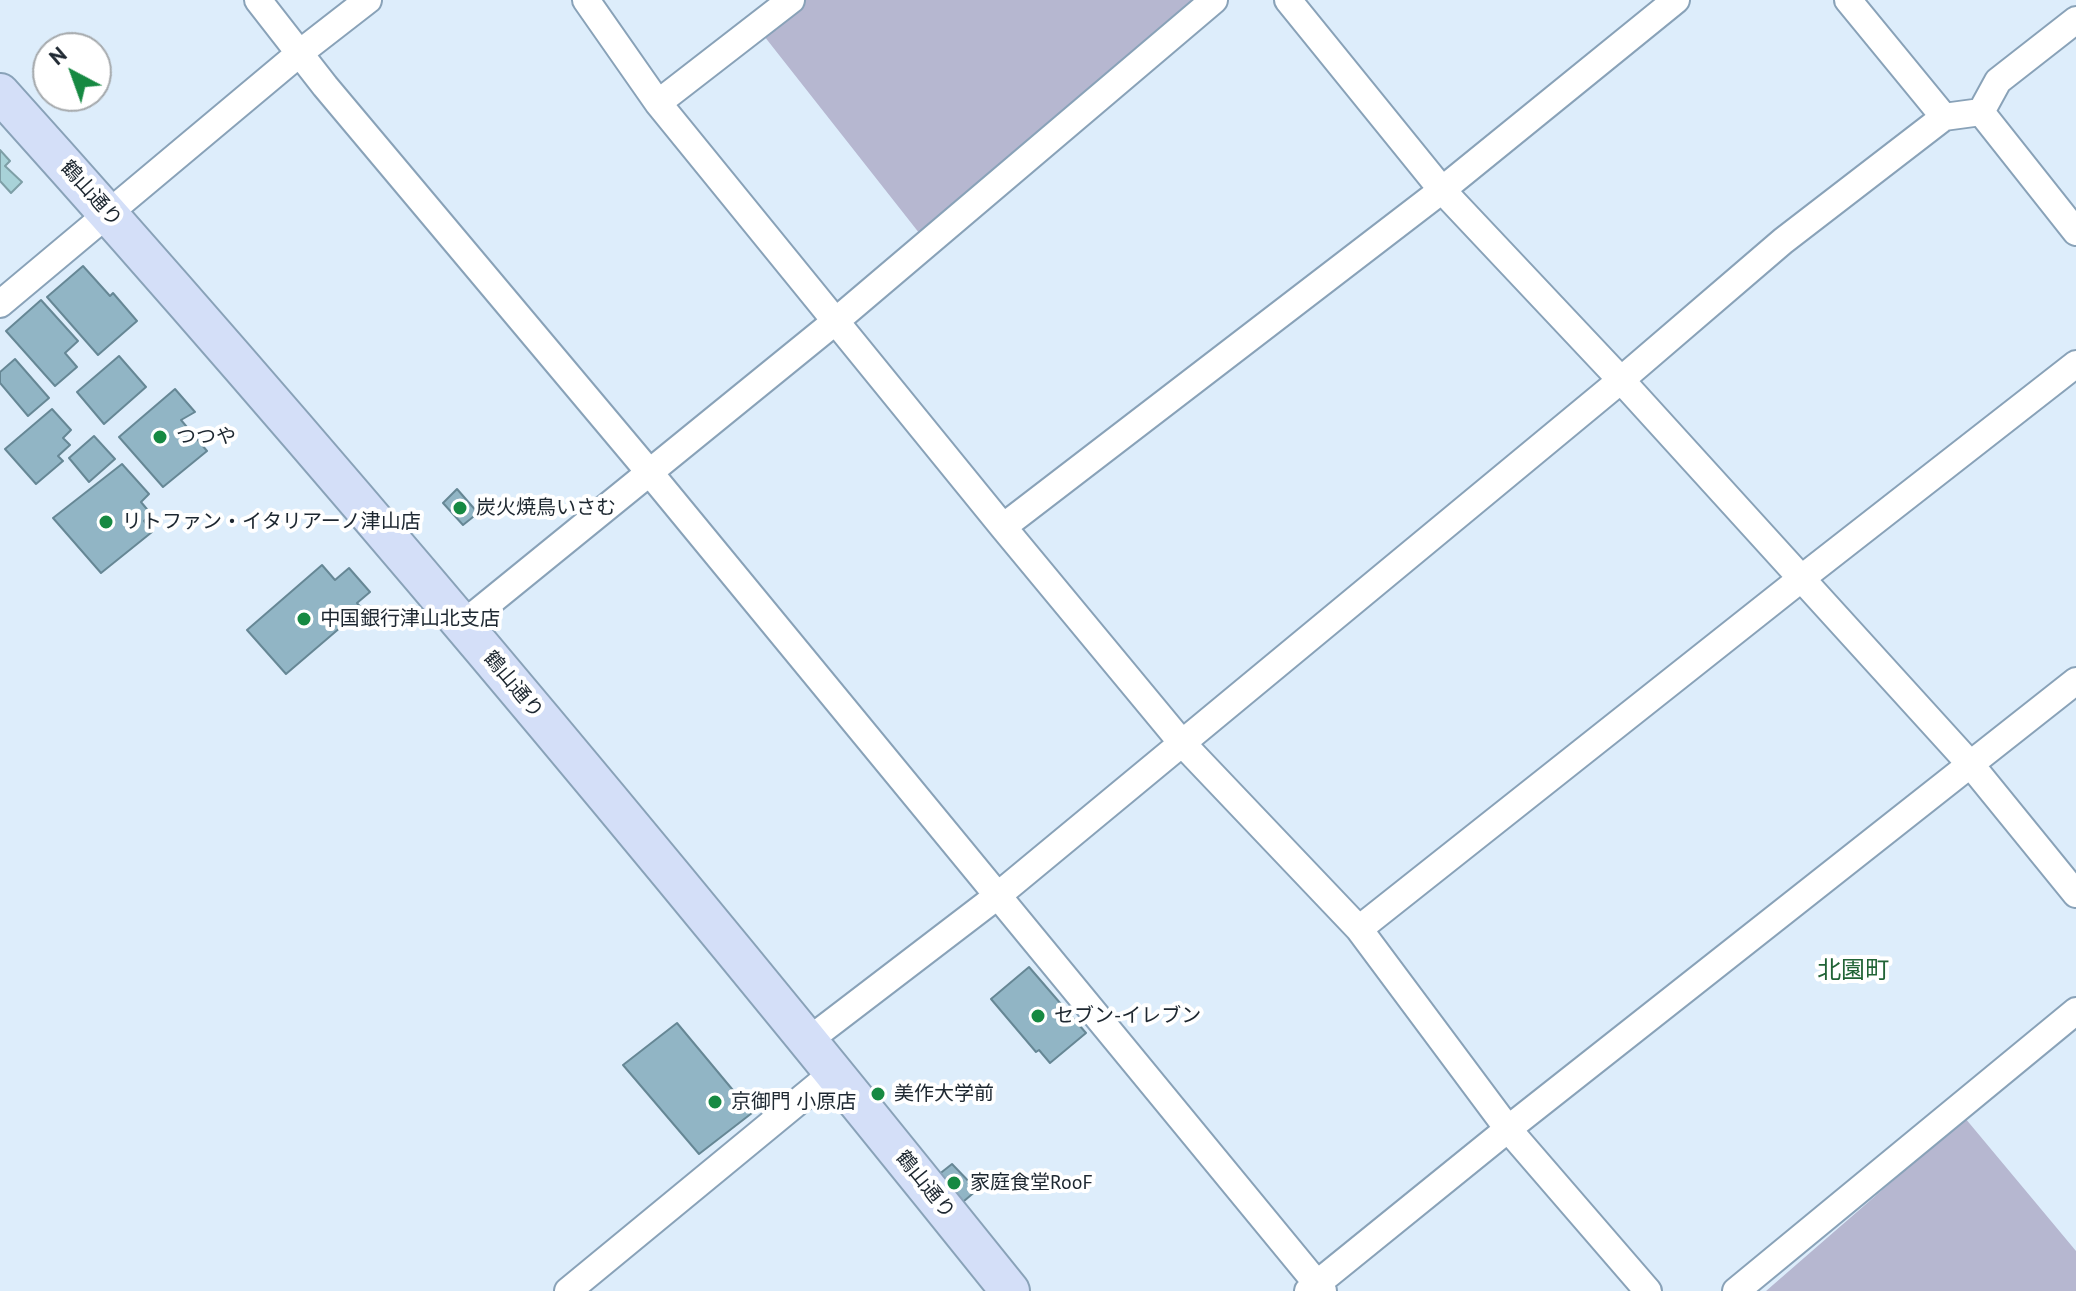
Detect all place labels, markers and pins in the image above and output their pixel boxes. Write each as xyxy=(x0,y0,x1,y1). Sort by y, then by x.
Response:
place label: つつや xyxy=(176,425,236,449)
marker: つつや xyxy=(151,428,169,446)
place label: 炭火焼鳥いさむ xyxy=(476,496,616,520)
marker: 炭火焼鳥いさむ xyxy=(451,499,469,517)
place label: リトファン・イタリアーノ津山店 xyxy=(122,510,421,534)
marker: リトファン・イタリアーノ津山店 xyxy=(97,513,115,531)
place label: 中国銀行津山北支店 xyxy=(320,607,500,631)
marker: 中国銀行津山北支店 xyxy=(295,610,313,628)
place label: セブン-イレブン xyxy=(1054,1004,1201,1028)
marker: セブン-イレブン xyxy=(1029,1007,1047,1025)
place label: 美作大学前 xyxy=(894,1082,994,1106)
marker: 美作大学前 xyxy=(869,1085,887,1103)
place label: 京御門 小原店 xyxy=(731,1090,856,1114)
marker: 京御門 小原店 xyxy=(706,1093,724,1111)
place label: 家庭食堂RooF xyxy=(970,1171,1093,1195)
marker: 家庭食堂RooF xyxy=(945,1174,963,1192)

